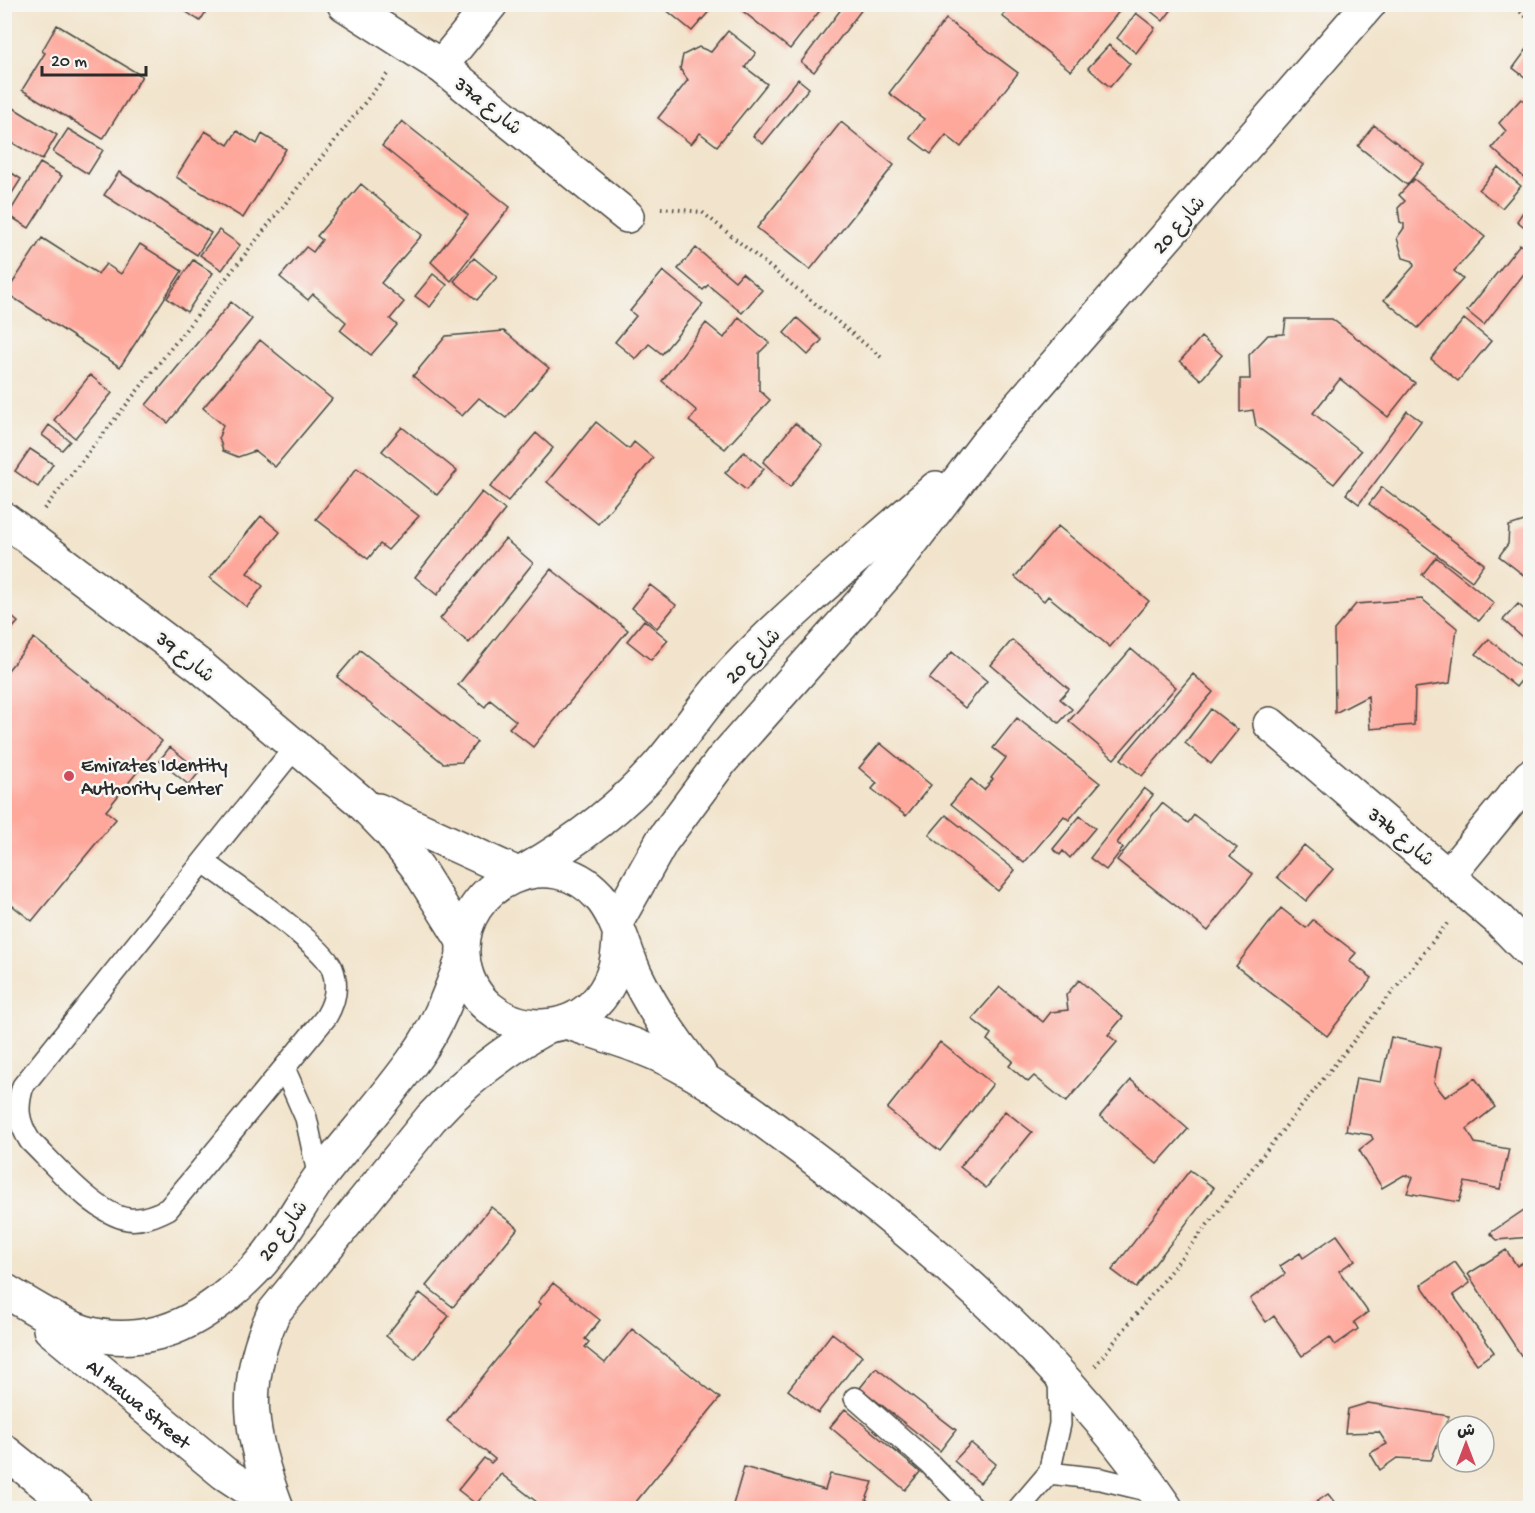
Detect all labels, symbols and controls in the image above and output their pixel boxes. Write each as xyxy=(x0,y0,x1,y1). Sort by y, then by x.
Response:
scale bar xyxy=(42,39,146,77)
text: 20 m xyxy=(51,52,87,73)
street label: 37a شارع xyxy=(448,72,526,142)
street label: شارع 20 xyxy=(1149,192,1212,260)
street label: شارع 20 xyxy=(721,624,787,690)
street label: شارع 39 xyxy=(149,627,218,689)
place label: Emirates Identity Authority Center xyxy=(81,756,228,802)
marker: Emirates Identity Authority Center xyxy=(62,769,76,783)
street label: 37b شارع xyxy=(1361,803,1438,873)
street label: شارع 20 xyxy=(254,1197,314,1267)
street label: Al Hawa Street xyxy=(80,1356,195,1457)
north arrow xyxy=(1436,1414,1496,1474)
text: ش xyxy=(1457,1423,1475,1442)

